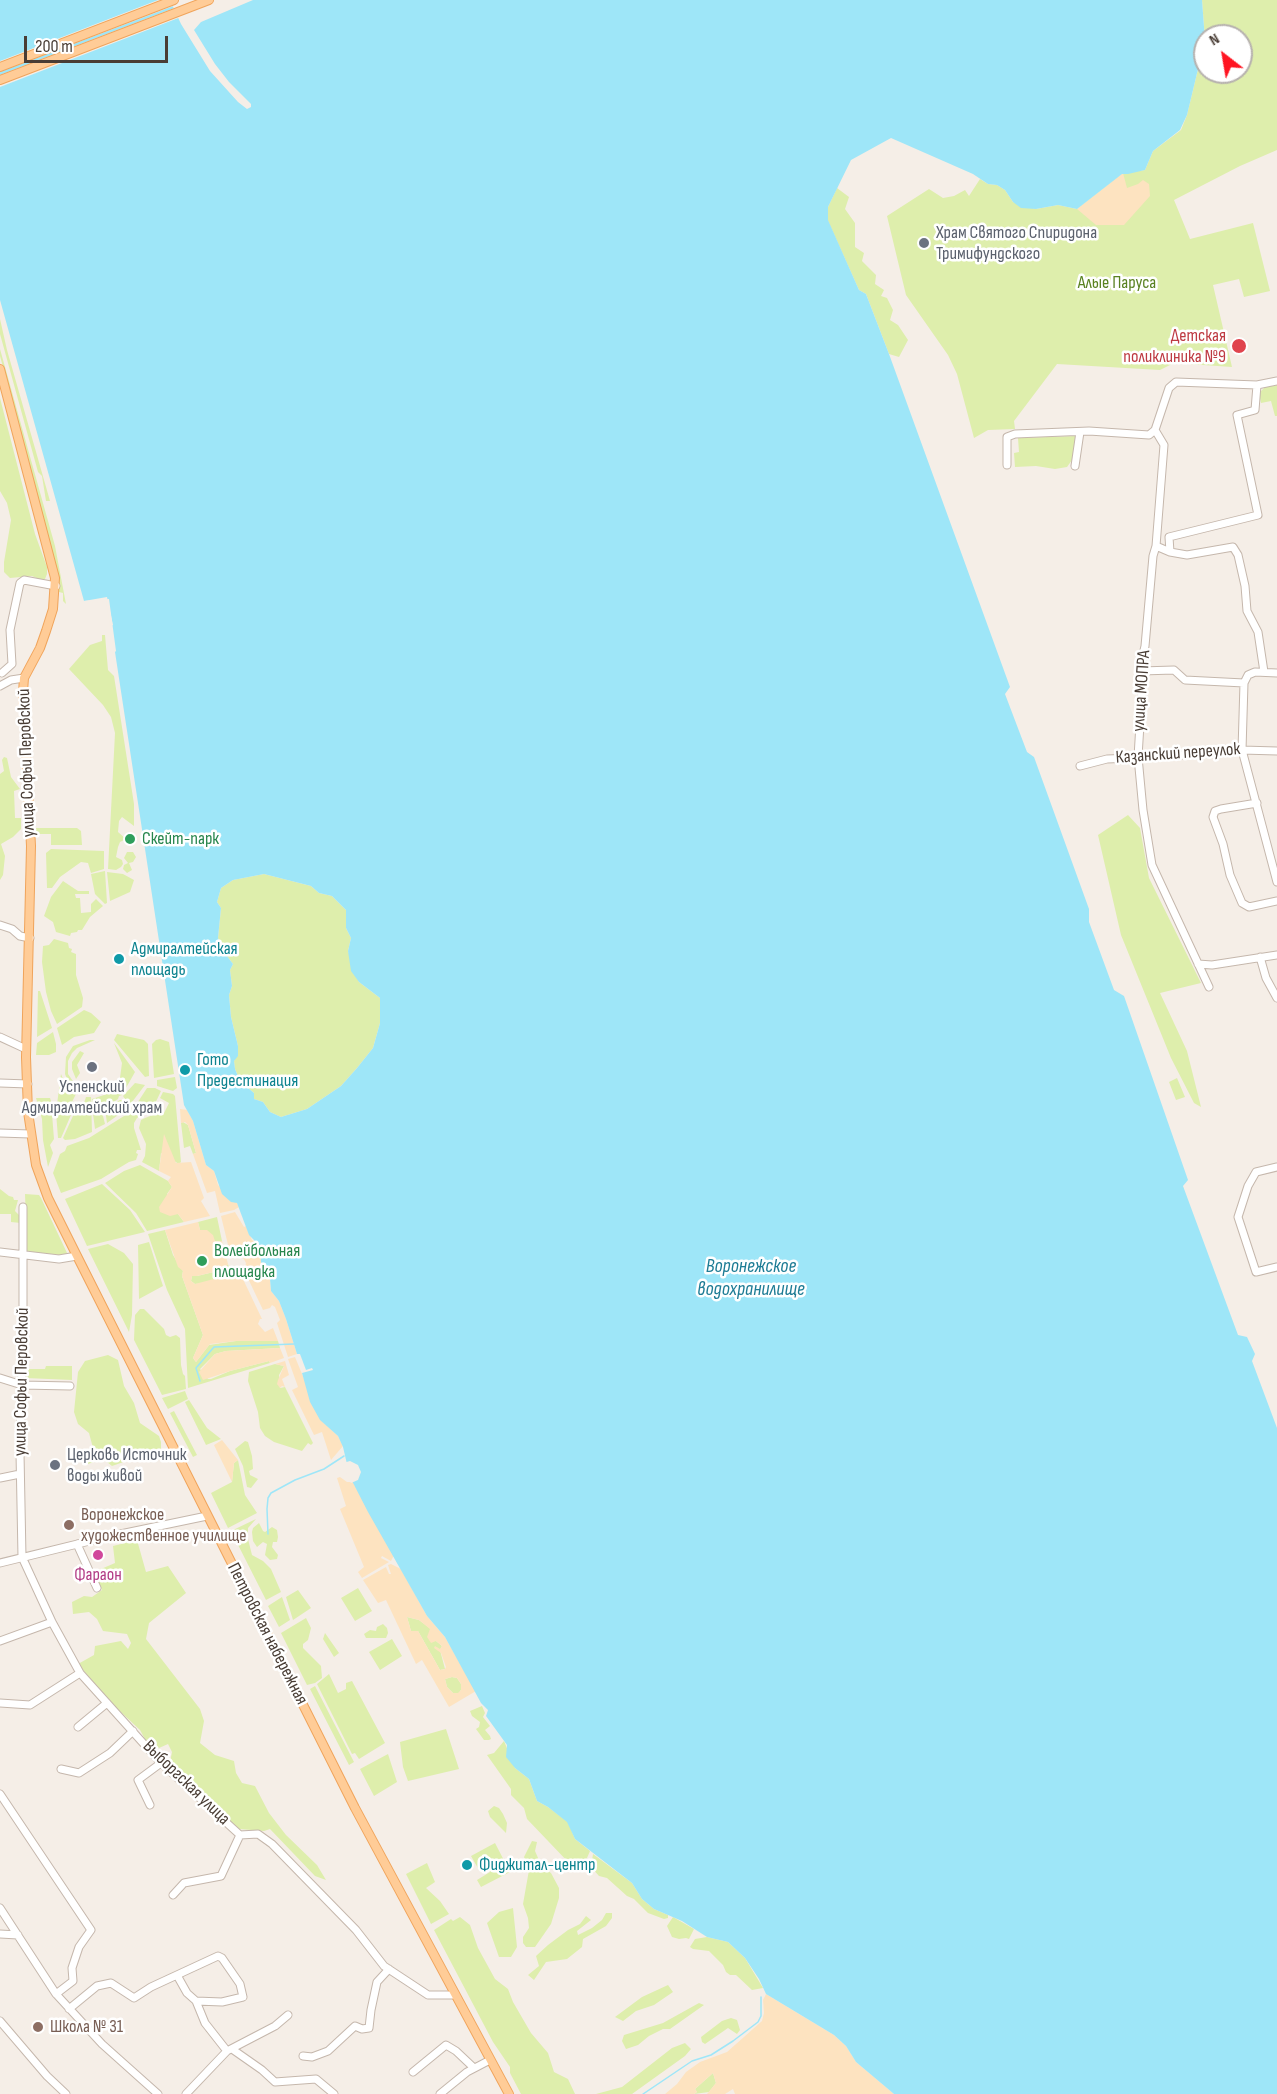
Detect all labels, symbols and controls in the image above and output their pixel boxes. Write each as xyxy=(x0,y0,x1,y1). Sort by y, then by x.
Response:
scale bar xyxy=(27,24,171,62)
north arrow xyxy=(1193,24,1253,84)
text: N xyxy=(1206,30,1223,50)
text: 200 m xyxy=(35,36,73,57)
place label: Храм Святого Спиридона Тримифундского xyxy=(936,222,1097,264)
marker: Храм Святого Спиридона Тримифундского xyxy=(917,236,931,250)
park label: Алые Паруса xyxy=(1078,272,1156,294)
place label: Детская поликлиника №9 xyxy=(1123,325,1226,368)
marker: Детская поликлиника №9 xyxy=(1230,337,1248,355)
street label: улица МОПРА xyxy=(1128,650,1156,732)
street label: улица Софьи Перовской xyxy=(14,688,40,838)
street label: Казанский переулок xyxy=(1115,739,1241,769)
place label: Скейт-парк xyxy=(142,828,219,850)
marker: Скейт-парк xyxy=(123,832,137,846)
place label: Адмиралтейская площадь xyxy=(131,938,238,980)
marker: Адмиралтейская площадь xyxy=(112,952,126,966)
place label: Гото Предестинация xyxy=(197,1049,298,1092)
marker: Успенский Адмиралтейский храм xyxy=(85,1060,99,1074)
marker: Гото Предестинация xyxy=(178,1063,192,1077)
place label: Успенский Адмиралтейский храм xyxy=(22,1076,162,1118)
place label: Волейбольная площадка xyxy=(214,1240,300,1282)
marker: Волейбольная площадка xyxy=(195,1254,209,1268)
water label: Воронежское водохранилище xyxy=(697,1255,805,1302)
street label: улица Софьи Перовской xyxy=(10,1308,34,1456)
place label: Церковь Источник воды живой xyxy=(67,1444,187,1486)
marker: Церковь Источник воды живой xyxy=(48,1458,62,1472)
place label: Воронежское художественное училище xyxy=(81,1504,246,1546)
marker: Воронежское художественное училище xyxy=(62,1518,76,1532)
marker: Фараон xyxy=(91,1548,105,1562)
street label: Петровская набережная xyxy=(222,1560,312,1708)
place label: Фараон xyxy=(74,1564,122,1586)
street label: Выборгская улица xyxy=(138,1736,234,1830)
place label: Фиджитал-центр xyxy=(479,1854,595,1876)
marker: Фиджитал-центр xyxy=(460,1858,474,1872)
place label: Школа № 31 xyxy=(50,2016,123,2038)
marker: Школа № 31 xyxy=(31,2020,45,2034)

